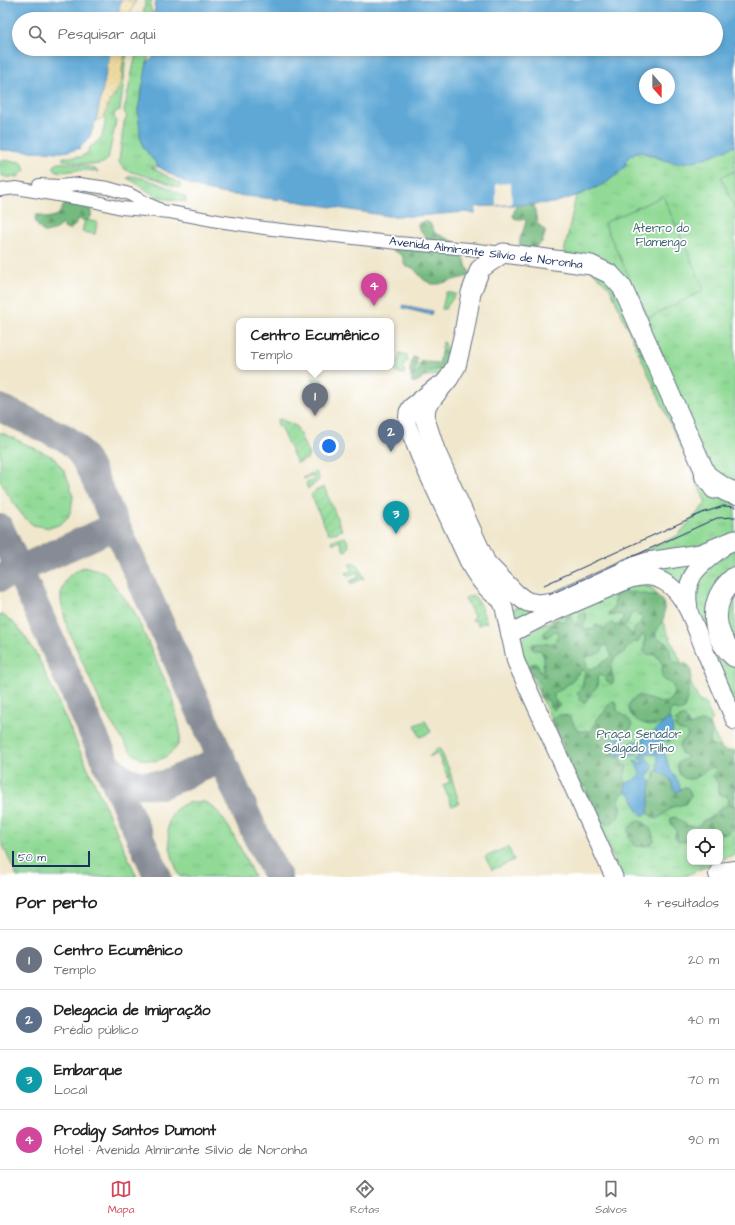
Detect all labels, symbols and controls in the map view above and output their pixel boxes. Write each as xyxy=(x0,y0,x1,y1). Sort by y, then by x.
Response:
search box xyxy=(12,12,723,56)
icon: search xyxy=(26,23,48,45)
text: Pesquisar aqui xyxy=(58,24,155,45)
north arrow xyxy=(639,68,675,104)
park label: Aterro do Flamengo xyxy=(633,220,690,252)
street label: Avenida Almirante Silvio de Noronha xyxy=(388,233,584,273)
pin: 4 xyxy=(361,273,387,306)
popup xyxy=(236,318,394,370)
text: Centro Ecumênico xyxy=(251,325,379,346)
text: Templo xyxy=(251,346,293,364)
pin: 1 xyxy=(302,383,328,416)
pin: 2 xyxy=(378,419,404,452)
your location xyxy=(319,436,339,456)
pin: 3 xyxy=(383,501,409,534)
park label: Praça Senador Salgado Filho xyxy=(597,726,682,758)
map controls xyxy=(687,829,723,865)
button: locate xyxy=(687,829,723,865)
scale bar xyxy=(12,849,90,868)
text: 50 m xyxy=(18,850,46,865)
text: Por perto xyxy=(16,891,97,915)
text: 4 resultados xyxy=(643,894,719,912)
text: Centro Ecumênico xyxy=(54,940,183,961)
text: 1 xyxy=(28,951,30,969)
text: 20 m xyxy=(688,951,719,969)
text: Templo xyxy=(54,961,96,979)
text: Delegacia de Imigração xyxy=(54,1000,210,1021)
text: 2 xyxy=(25,1011,33,1029)
text: 40 m xyxy=(687,1011,719,1029)
text: Prédio público xyxy=(54,1021,138,1039)
text: Embarque xyxy=(54,1060,122,1081)
text: 3 xyxy=(26,1071,32,1089)
text: 70 m xyxy=(687,1071,719,1089)
text: Local xyxy=(54,1081,87,1099)
text: Prodigy Santos Dumont xyxy=(54,1120,216,1141)
text: 4 xyxy=(25,1131,33,1149)
text: 90 m xyxy=(688,1131,719,1149)
text: Hotel · Avenida Almirante Silvio de Noronha xyxy=(54,1141,307,1159)
tab: Mapa xyxy=(108,1178,134,1217)
tab: Rotas xyxy=(350,1178,380,1217)
tab: Salvos xyxy=(595,1178,627,1217)

